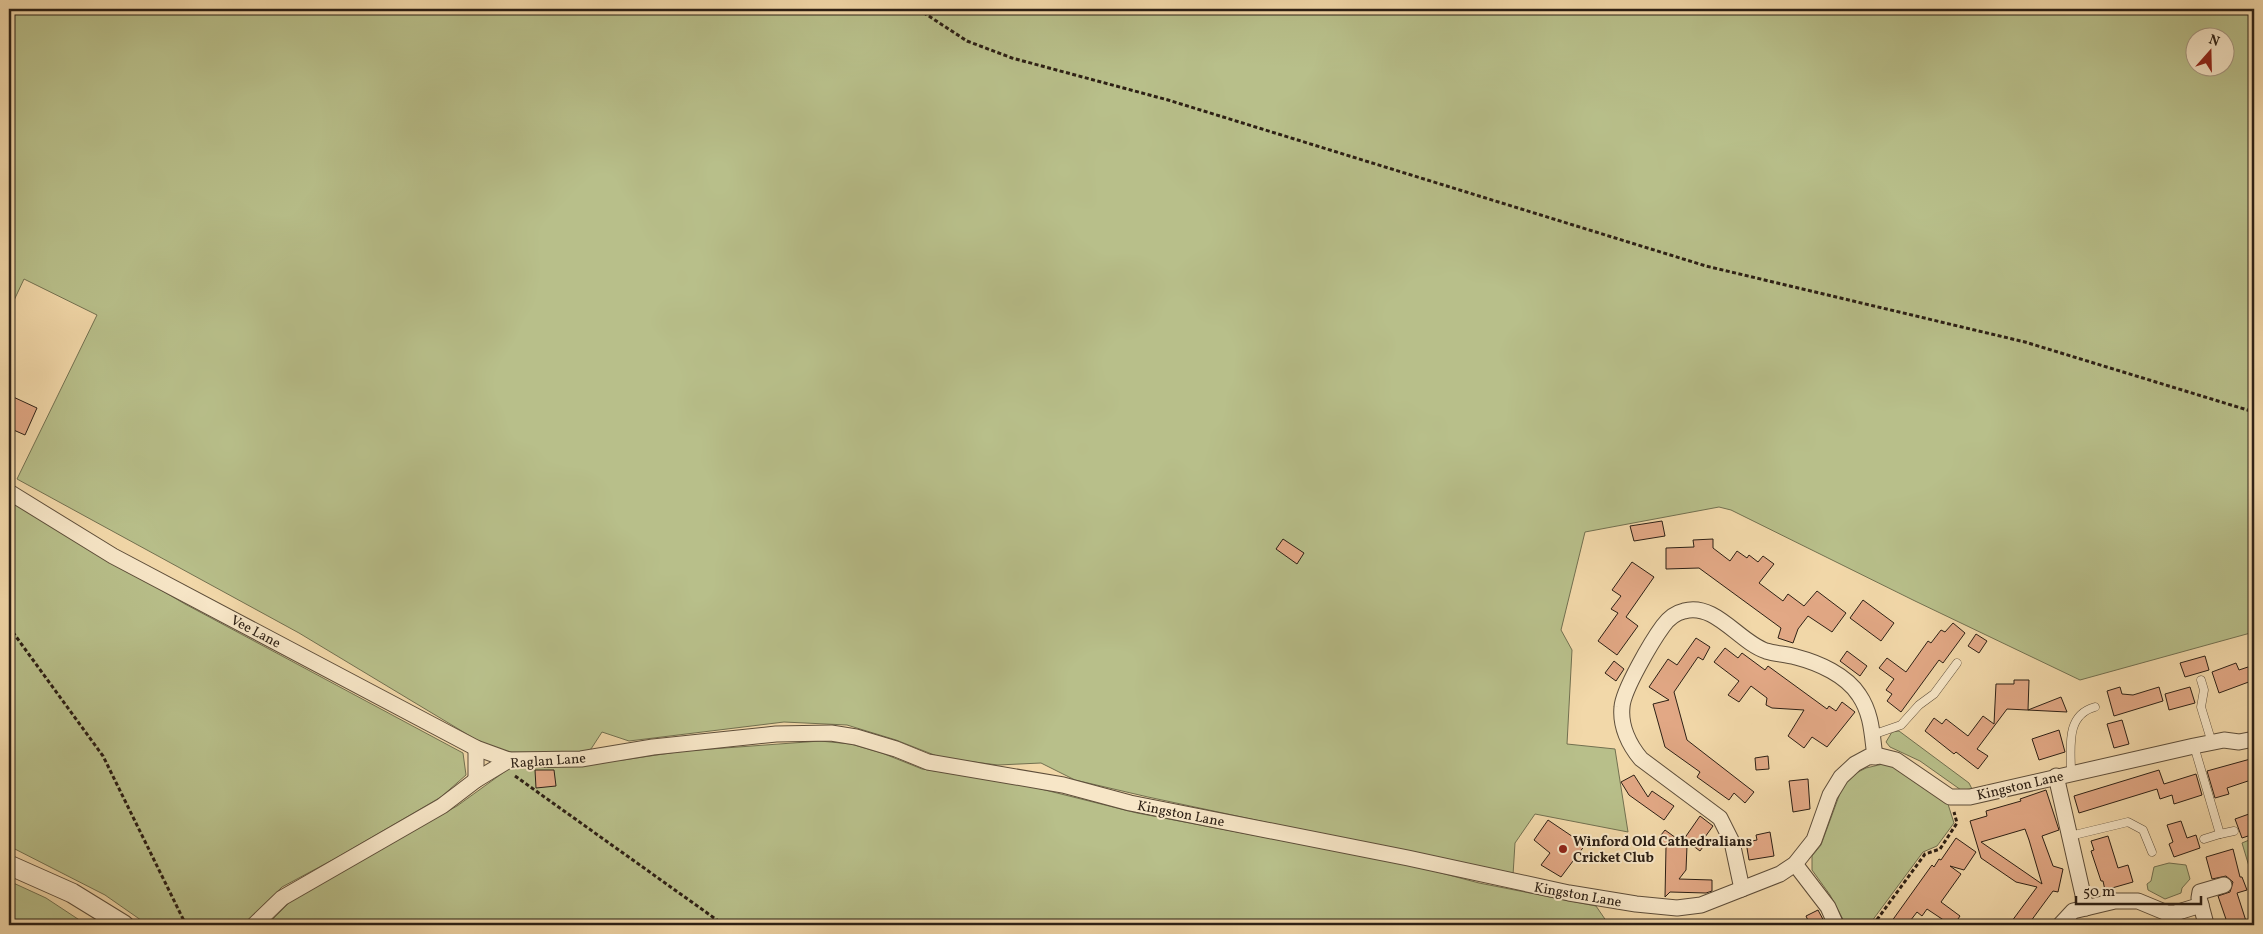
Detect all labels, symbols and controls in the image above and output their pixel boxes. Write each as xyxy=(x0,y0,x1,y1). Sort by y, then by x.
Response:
north arrow xyxy=(2186,28,2236,78)
text: N xyxy=(2206,31,2222,52)
street label: Vee Lane xyxy=(227,611,284,654)
street label: Raglan Lane xyxy=(510,749,587,774)
street label: Kingston Lane xyxy=(1975,767,2066,806)
street label: Kingston Lane xyxy=(1136,797,1226,832)
place label: Winford Old Cathedralians Cricket Club xyxy=(1573,833,1752,868)
marker: Winford Old Cathedralians Cricket Club xyxy=(1557,843,1569,855)
scale bar xyxy=(2076,874,2200,906)
street label: Kingston Lane xyxy=(1533,878,1623,913)
text: 50 m xyxy=(2083,882,2115,903)

